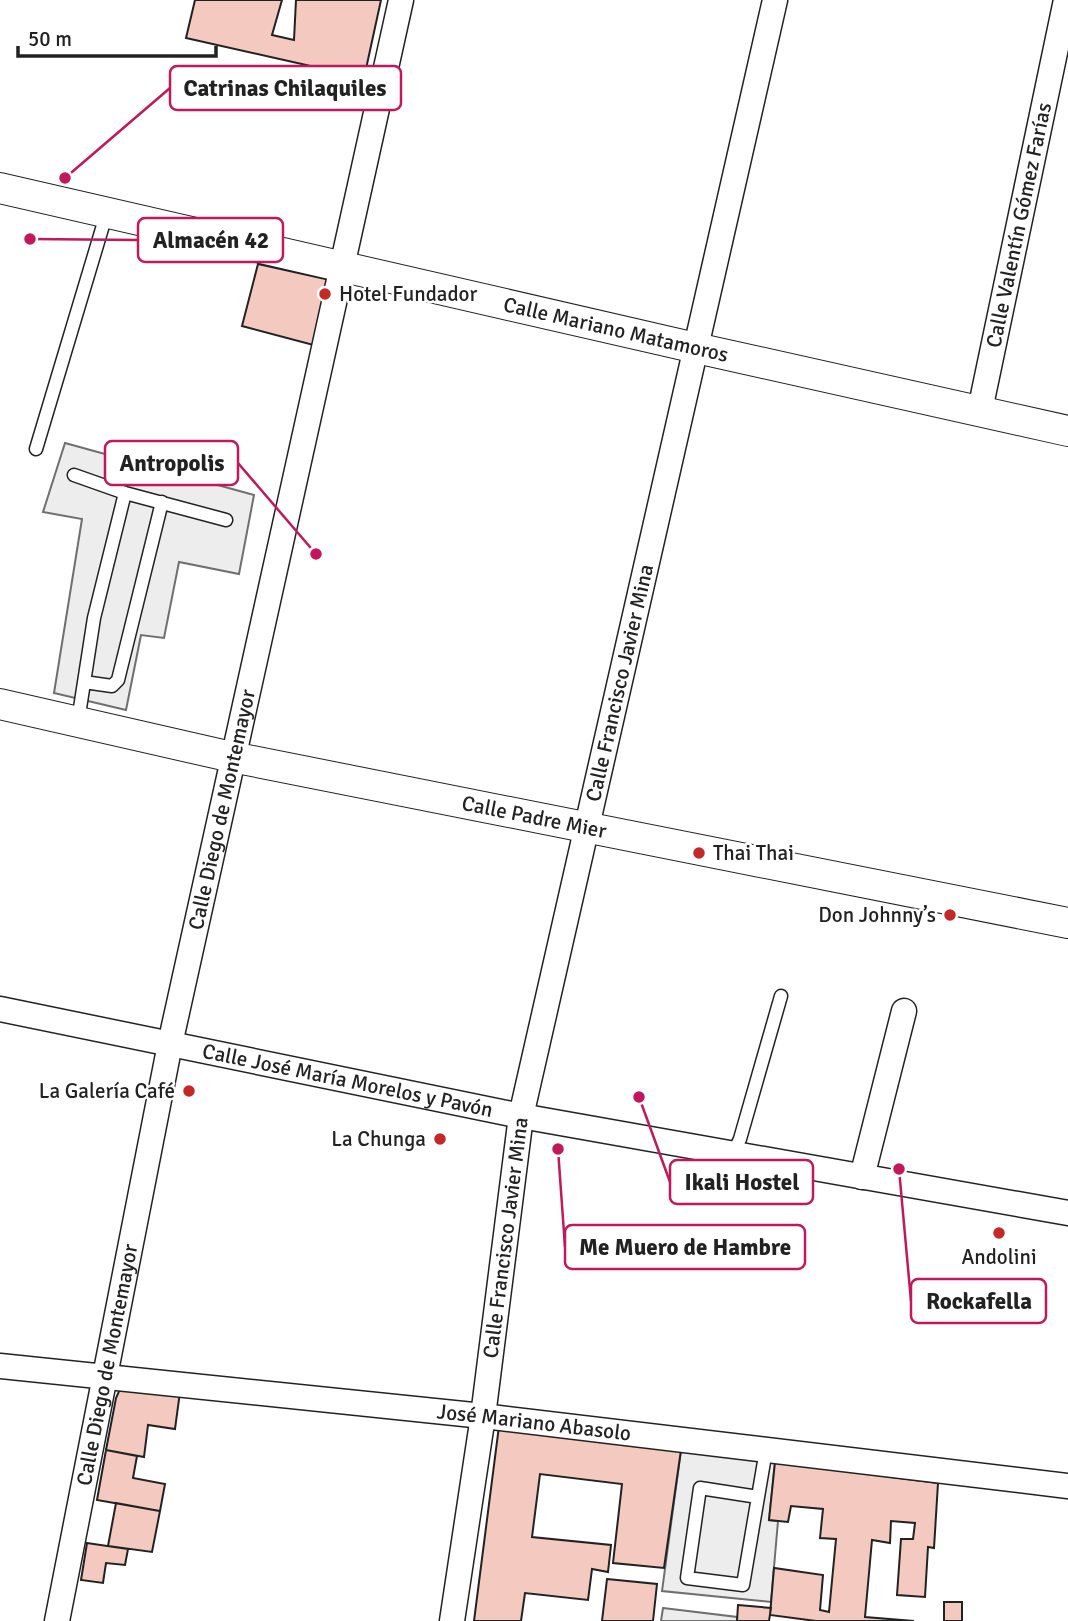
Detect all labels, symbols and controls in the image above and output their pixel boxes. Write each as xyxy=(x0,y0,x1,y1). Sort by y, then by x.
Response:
scale bar xyxy=(18,14,215,58)
text: 50 m xyxy=(28,26,72,52)
callout: Catrinas Chilaquiles xyxy=(170,66,401,110)
text: Catrinas Chilaquiles xyxy=(183,74,387,103)
street label: Calle Valentín Gómez Farías xyxy=(980,100,1057,350)
callout: Almacén 42 xyxy=(138,218,283,262)
text: Almacén 42 xyxy=(153,226,269,255)
place label: Hotel Fundador xyxy=(339,281,477,307)
marker: Hotel Fundador xyxy=(317,286,333,302)
street label: Calle Mariano Matamoros xyxy=(501,291,731,368)
callout: Antropolis xyxy=(105,441,238,485)
text: Antropolis xyxy=(119,449,225,478)
street label: Calle Francisco Javier Mina xyxy=(580,562,659,804)
street label: Calle Diego de Montemayor xyxy=(183,687,261,932)
street label: Calle Padre Mier xyxy=(460,790,609,844)
place label: Thai Thai xyxy=(713,840,794,866)
marker: Thai Thai xyxy=(691,845,707,861)
place label: Don Johnny’s xyxy=(818,902,936,928)
marker: Don Johnny’s xyxy=(942,907,958,923)
street label: Calle José María Morelos y Pavón xyxy=(200,1038,495,1123)
place label: La Galería Café xyxy=(39,1078,175,1104)
marker: La Galería Café xyxy=(181,1083,197,1099)
street label: Calle Francisco Javier Mina xyxy=(477,1116,534,1360)
place label: La Chunga xyxy=(331,1126,426,1152)
marker: La Chunga xyxy=(432,1131,448,1147)
callout: Ikali Hostel xyxy=(670,1160,813,1204)
text: Ikali Hostel xyxy=(685,1168,799,1197)
callout: Me Muero de Hambre xyxy=(565,1225,805,1269)
marker: Andolini xyxy=(991,1225,1007,1241)
text: Me Muero de Hambre xyxy=(579,1233,791,1262)
street label: Calle Diego de Montemayor xyxy=(71,1242,144,1488)
place label: Andolini xyxy=(961,1244,1037,1270)
callout: Rockafella xyxy=(911,1279,1046,1323)
text: Rockafella xyxy=(926,1287,1032,1316)
street label: José Mariano Abasolo xyxy=(436,1398,633,1447)

